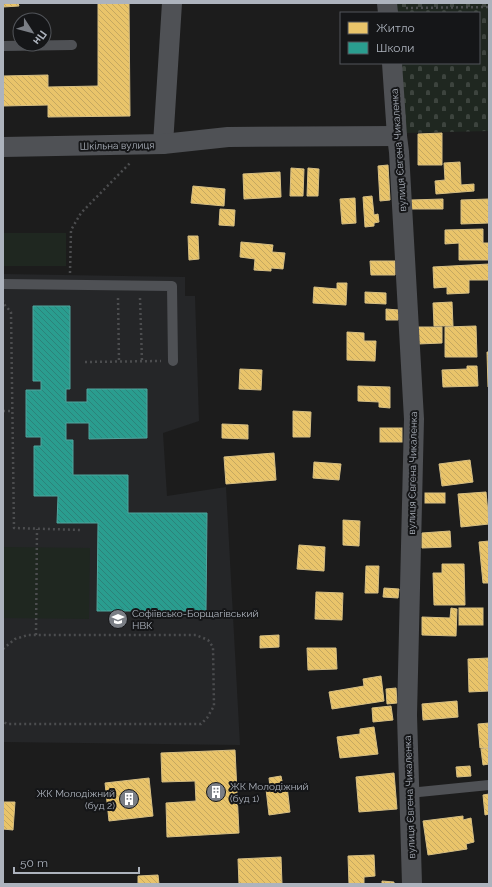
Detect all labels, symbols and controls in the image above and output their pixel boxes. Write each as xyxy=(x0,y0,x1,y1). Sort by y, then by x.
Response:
north arrow xyxy=(12,12,52,52)
legend xyxy=(340,12,480,64)
text: Житло xyxy=(376,21,415,35)
text: Пн xyxy=(30,28,49,47)
text: Школи xyxy=(376,41,414,55)
street label: вулиця Євгена Чикаленка xyxy=(389,88,408,212)
street label: Шкільна вулиця xyxy=(80,139,154,152)
street label: вулиця Євгена Чикаленка xyxy=(406,411,419,535)
school or university icon: Софіївсько-Борщагівський НВК xyxy=(107,608,129,630)
place label: Софіївсько-Борщагівський НВК xyxy=(132,608,258,631)
street label: вулиця Євгена Чикаленка xyxy=(402,735,417,859)
building icon: ЖК Молодіжний (буд 1) xyxy=(205,781,227,803)
place label: ЖК Молодіжний (буд 1) xyxy=(230,781,309,804)
place label: ЖК Молодіжний (буд 2) xyxy=(37,788,115,811)
building icon: ЖК Молодіжний (буд 2) xyxy=(118,788,140,810)
scale bar xyxy=(14,849,139,875)
text: 50 m xyxy=(20,856,48,870)

